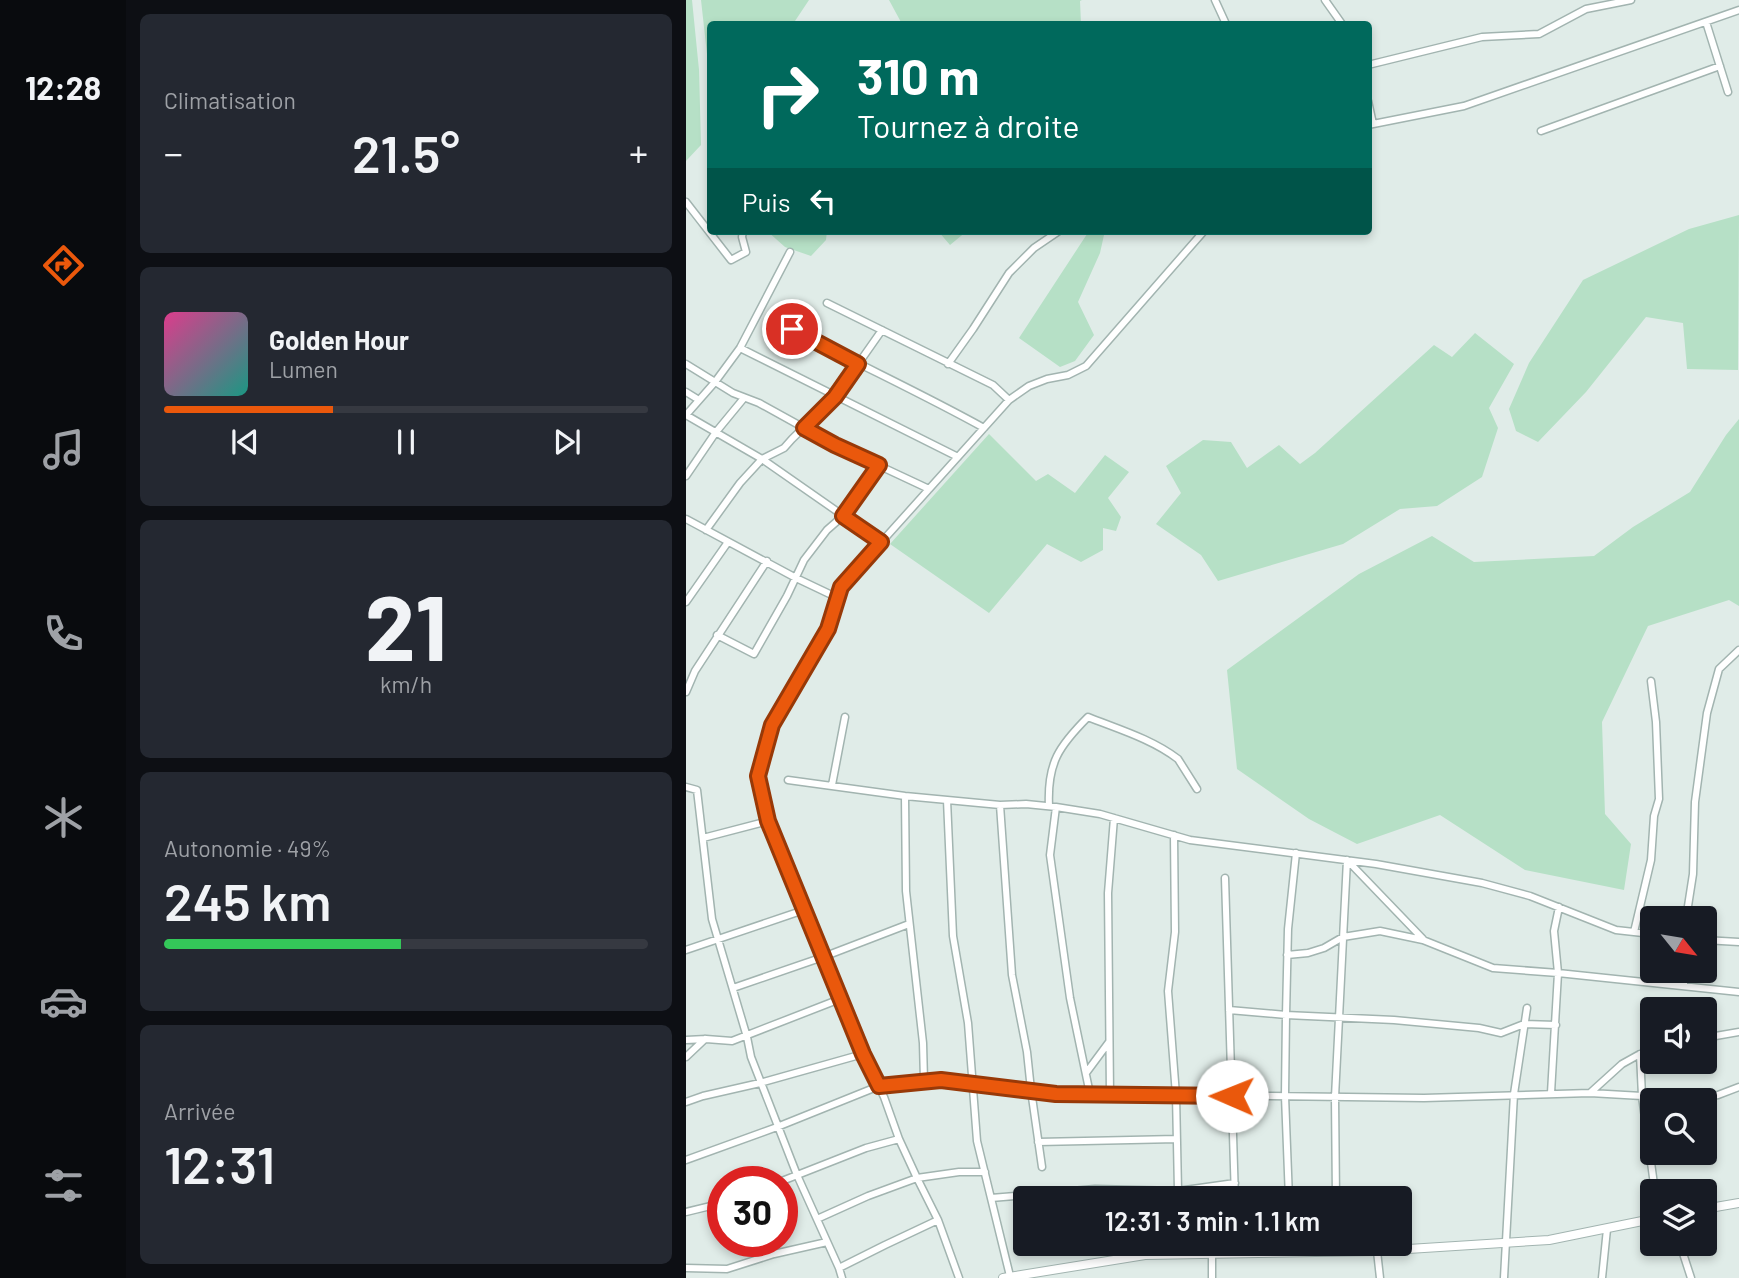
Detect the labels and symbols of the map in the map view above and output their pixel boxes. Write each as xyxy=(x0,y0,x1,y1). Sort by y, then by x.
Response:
pin xyxy=(762,299,822,359)
north arrow xyxy=(1640,906,1717,984)
position arrow xyxy=(1195,1059,1269,1133)
speed limit sign: 30 xyxy=(707,1166,798,1257)

